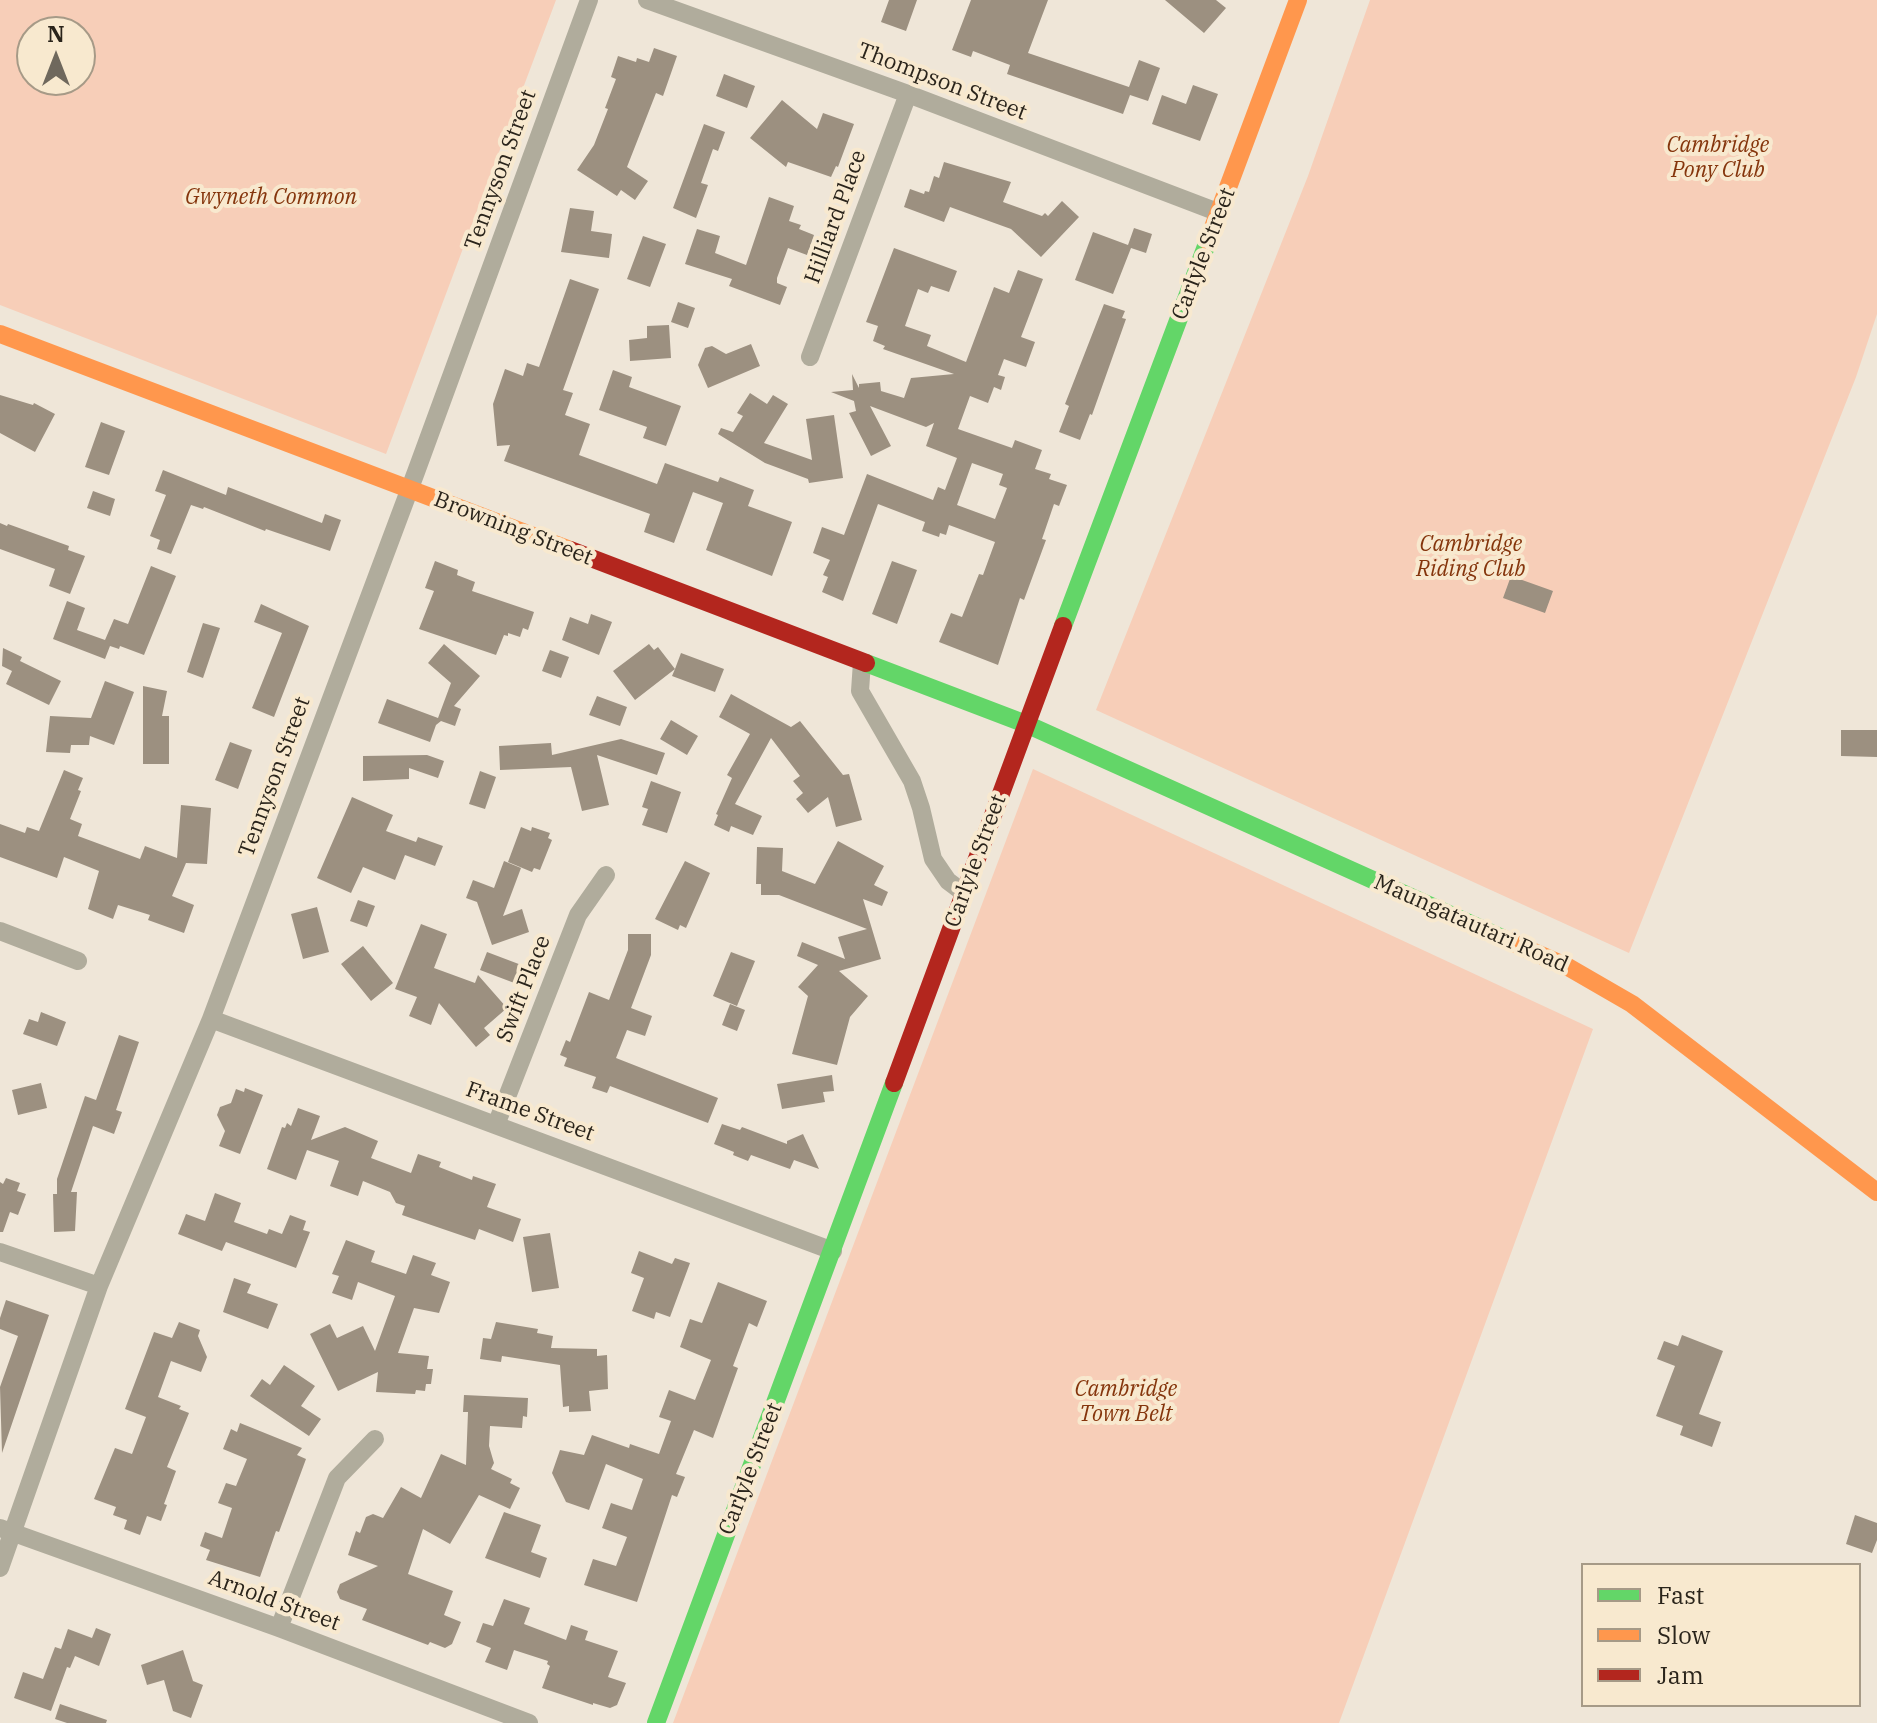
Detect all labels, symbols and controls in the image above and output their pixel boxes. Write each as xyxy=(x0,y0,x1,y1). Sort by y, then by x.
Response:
north arrow xyxy=(16,16,96,96)
text: N xyxy=(47,19,65,48)
street label: Thompson Street xyxy=(854,38,1030,126)
street label: Tennyson Street xyxy=(460,86,542,254)
park label: Cambridge Pony Club xyxy=(1667,133,1769,184)
street label: Hilliard Place xyxy=(800,147,872,287)
street label: Carlyle Street xyxy=(1167,184,1241,324)
park label: Gwyneth Common xyxy=(185,185,357,211)
street label: Browning Street xyxy=(430,487,596,571)
park label: Cambridge Riding Club xyxy=(1416,532,1526,584)
street label: Tennyson Street xyxy=(234,693,316,861)
street label: Carlyle Street xyxy=(940,791,1012,931)
street label: Maungatautari Road xyxy=(1370,869,1572,979)
street label: Swift Place xyxy=(491,932,557,1046)
street label: Frame Street xyxy=(462,1077,598,1147)
park label: Cambridge Town Belt xyxy=(1075,1377,1177,1428)
street label: Carlyle Street xyxy=(714,1399,788,1539)
legend xyxy=(1581,1563,1861,1707)
street label: Arnold Street xyxy=(205,1565,343,1637)
text: Fast xyxy=(1657,1579,1704,1611)
text: Slow xyxy=(1657,1619,1710,1651)
text: Jam xyxy=(1657,1659,1704,1691)

